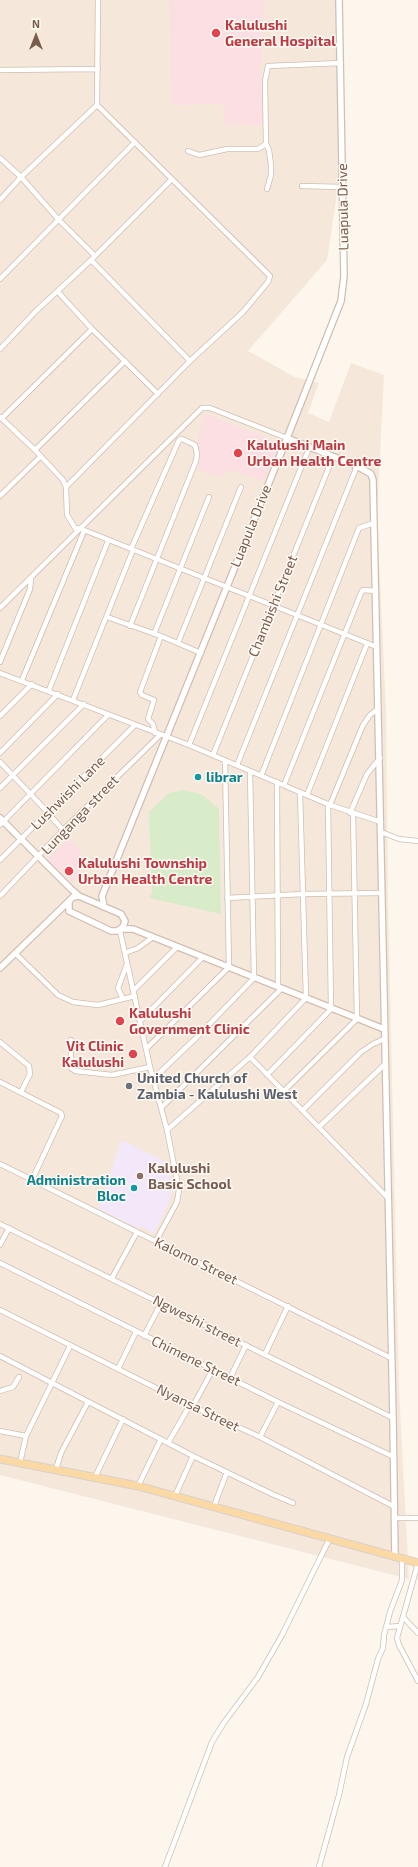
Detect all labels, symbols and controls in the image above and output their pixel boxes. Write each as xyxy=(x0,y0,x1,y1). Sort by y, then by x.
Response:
north arrow xyxy=(16,16,56,56)
text: N xyxy=(32,17,40,30)
place label: Kalulushi General Hospital xyxy=(225,17,336,50)
marker: Kalulushi General Hospital xyxy=(210,27,222,39)
street label: Luapula Drive xyxy=(334,163,352,251)
place label: Kalulushi Main Urban Health Centre xyxy=(247,437,381,470)
marker: Kalulushi Main Urban Health Centre xyxy=(232,447,244,459)
street label: Luapula Drive xyxy=(227,482,275,570)
street label: Chambishi Street xyxy=(245,553,301,659)
street label: Lushwishi Lane xyxy=(27,752,109,834)
place label: librar xyxy=(206,769,243,785)
street label: Lunganga street xyxy=(38,772,122,858)
marker: librar xyxy=(193,772,203,782)
place label: Kalulushi Township Urban Health Centre xyxy=(78,855,212,888)
marker: Kalulushi Township Urban Health Centre xyxy=(63,865,75,877)
place label: Kalulushi Government Clinic xyxy=(129,1005,250,1038)
marker: Kalulushi Government Clinic xyxy=(114,1015,126,1027)
place label: Vit Clinic Kalulushi xyxy=(62,1038,124,1070)
marker: Vit Clinic Kalulushi xyxy=(127,1048,139,1060)
place label: United Church of Zambia - Kalulushi West xyxy=(137,1070,297,1102)
marker: United Church of Zambia - Kalulushi West xyxy=(124,1081,134,1091)
place label: Kalulushi Basic School xyxy=(148,1160,231,1192)
marker: Kalulushi Basic School xyxy=(135,1171,145,1181)
place label: Administration Bloc xyxy=(27,1172,126,1204)
marker: Administration Bloc xyxy=(129,1183,139,1193)
street label: Kalomo Street xyxy=(152,1234,240,1288)
street label: Ngweshi street xyxy=(150,1292,244,1350)
street label: Chimene Street xyxy=(149,1332,243,1390)
street label: Nyansa Street xyxy=(154,1381,242,1435)

